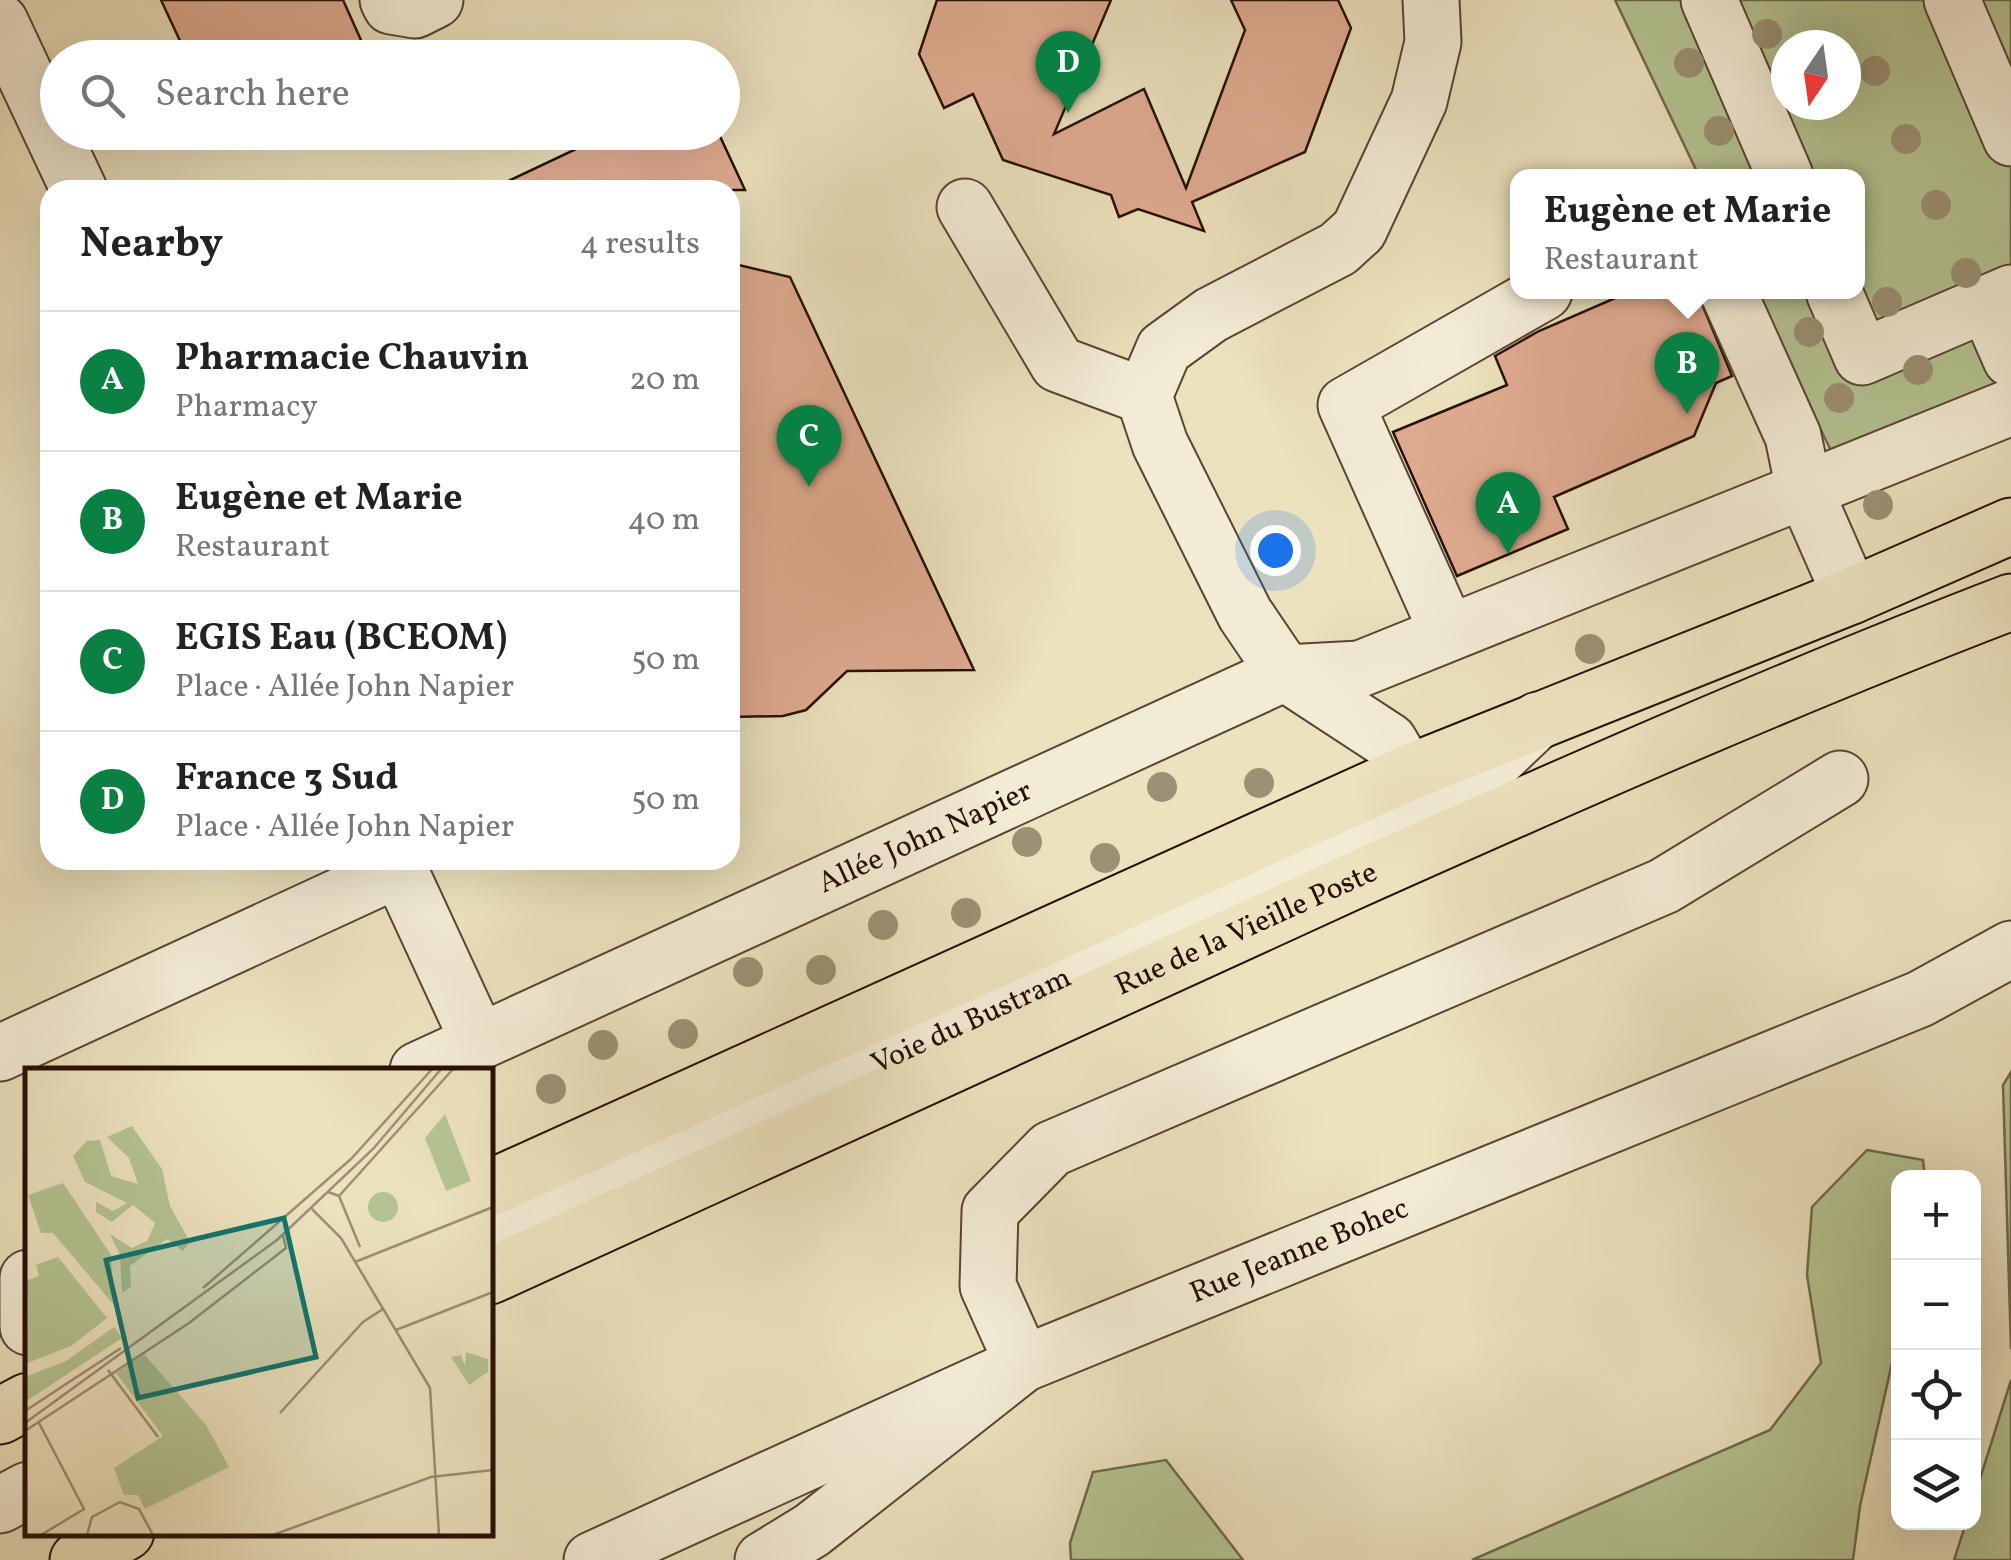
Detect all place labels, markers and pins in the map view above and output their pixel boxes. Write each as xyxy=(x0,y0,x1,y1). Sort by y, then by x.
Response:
pin: D xyxy=(1036,31,1100,113)
pin: B xyxy=(1654,332,1720,414)
pin: C xyxy=(776,404,842,487)
pin: A xyxy=(1476,472,1540,554)

